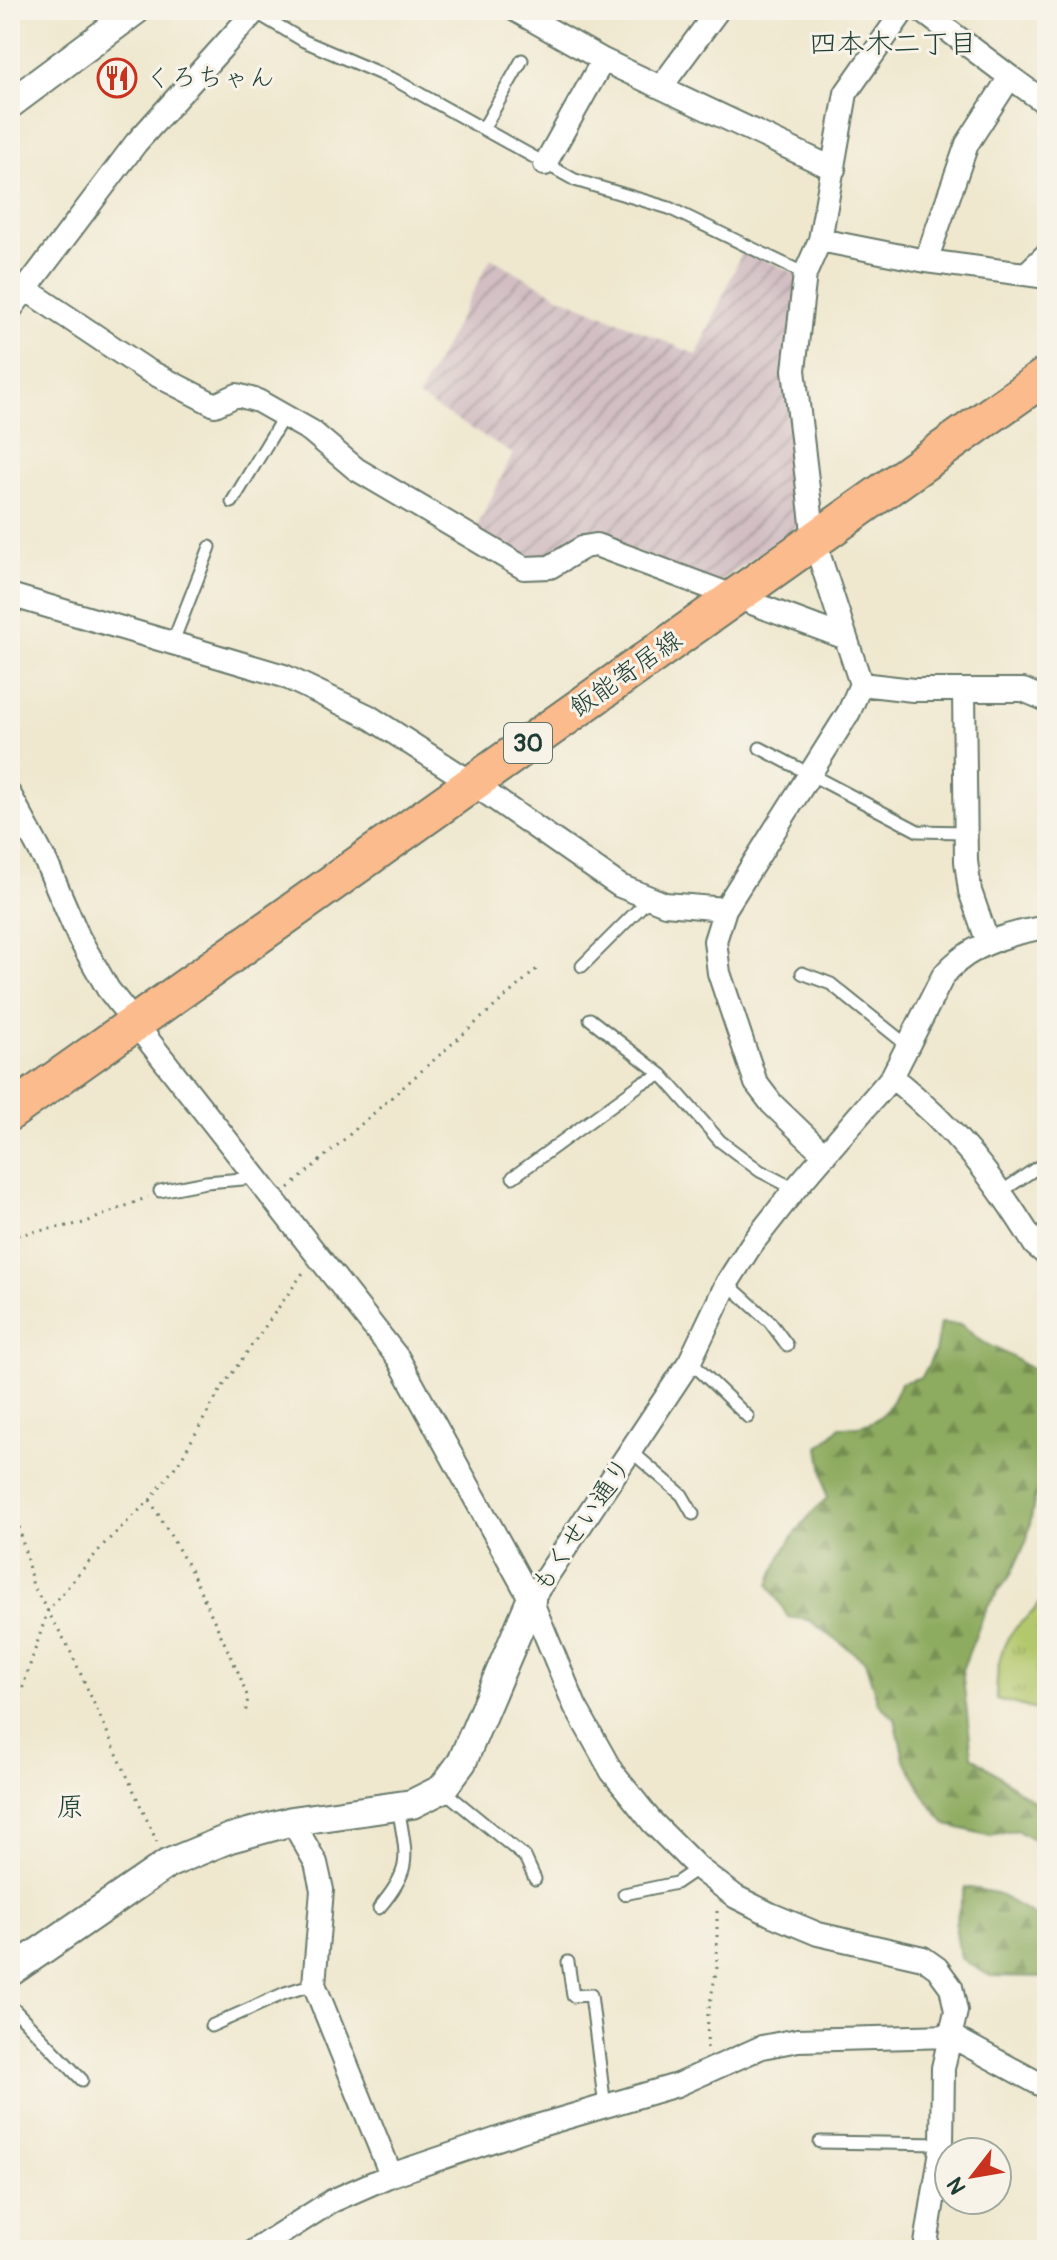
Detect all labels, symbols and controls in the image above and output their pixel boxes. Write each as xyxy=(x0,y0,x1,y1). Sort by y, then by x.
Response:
district label: 四本木二丁目 xyxy=(809,27,977,62)
restaurant icon: くろちゃん xyxy=(96,57,138,99)
place label: くろちゃん xyxy=(145,62,275,94)
street label: 飯能寄居線 xyxy=(564,624,688,724)
road number: 30 xyxy=(504,723,552,763)
street label: もくせい通り xyxy=(525,1451,639,1599)
district label: 原 xyxy=(56,1790,84,1825)
north arrow xyxy=(933,2136,1013,2216)
text: N xyxy=(941,2172,973,2199)

